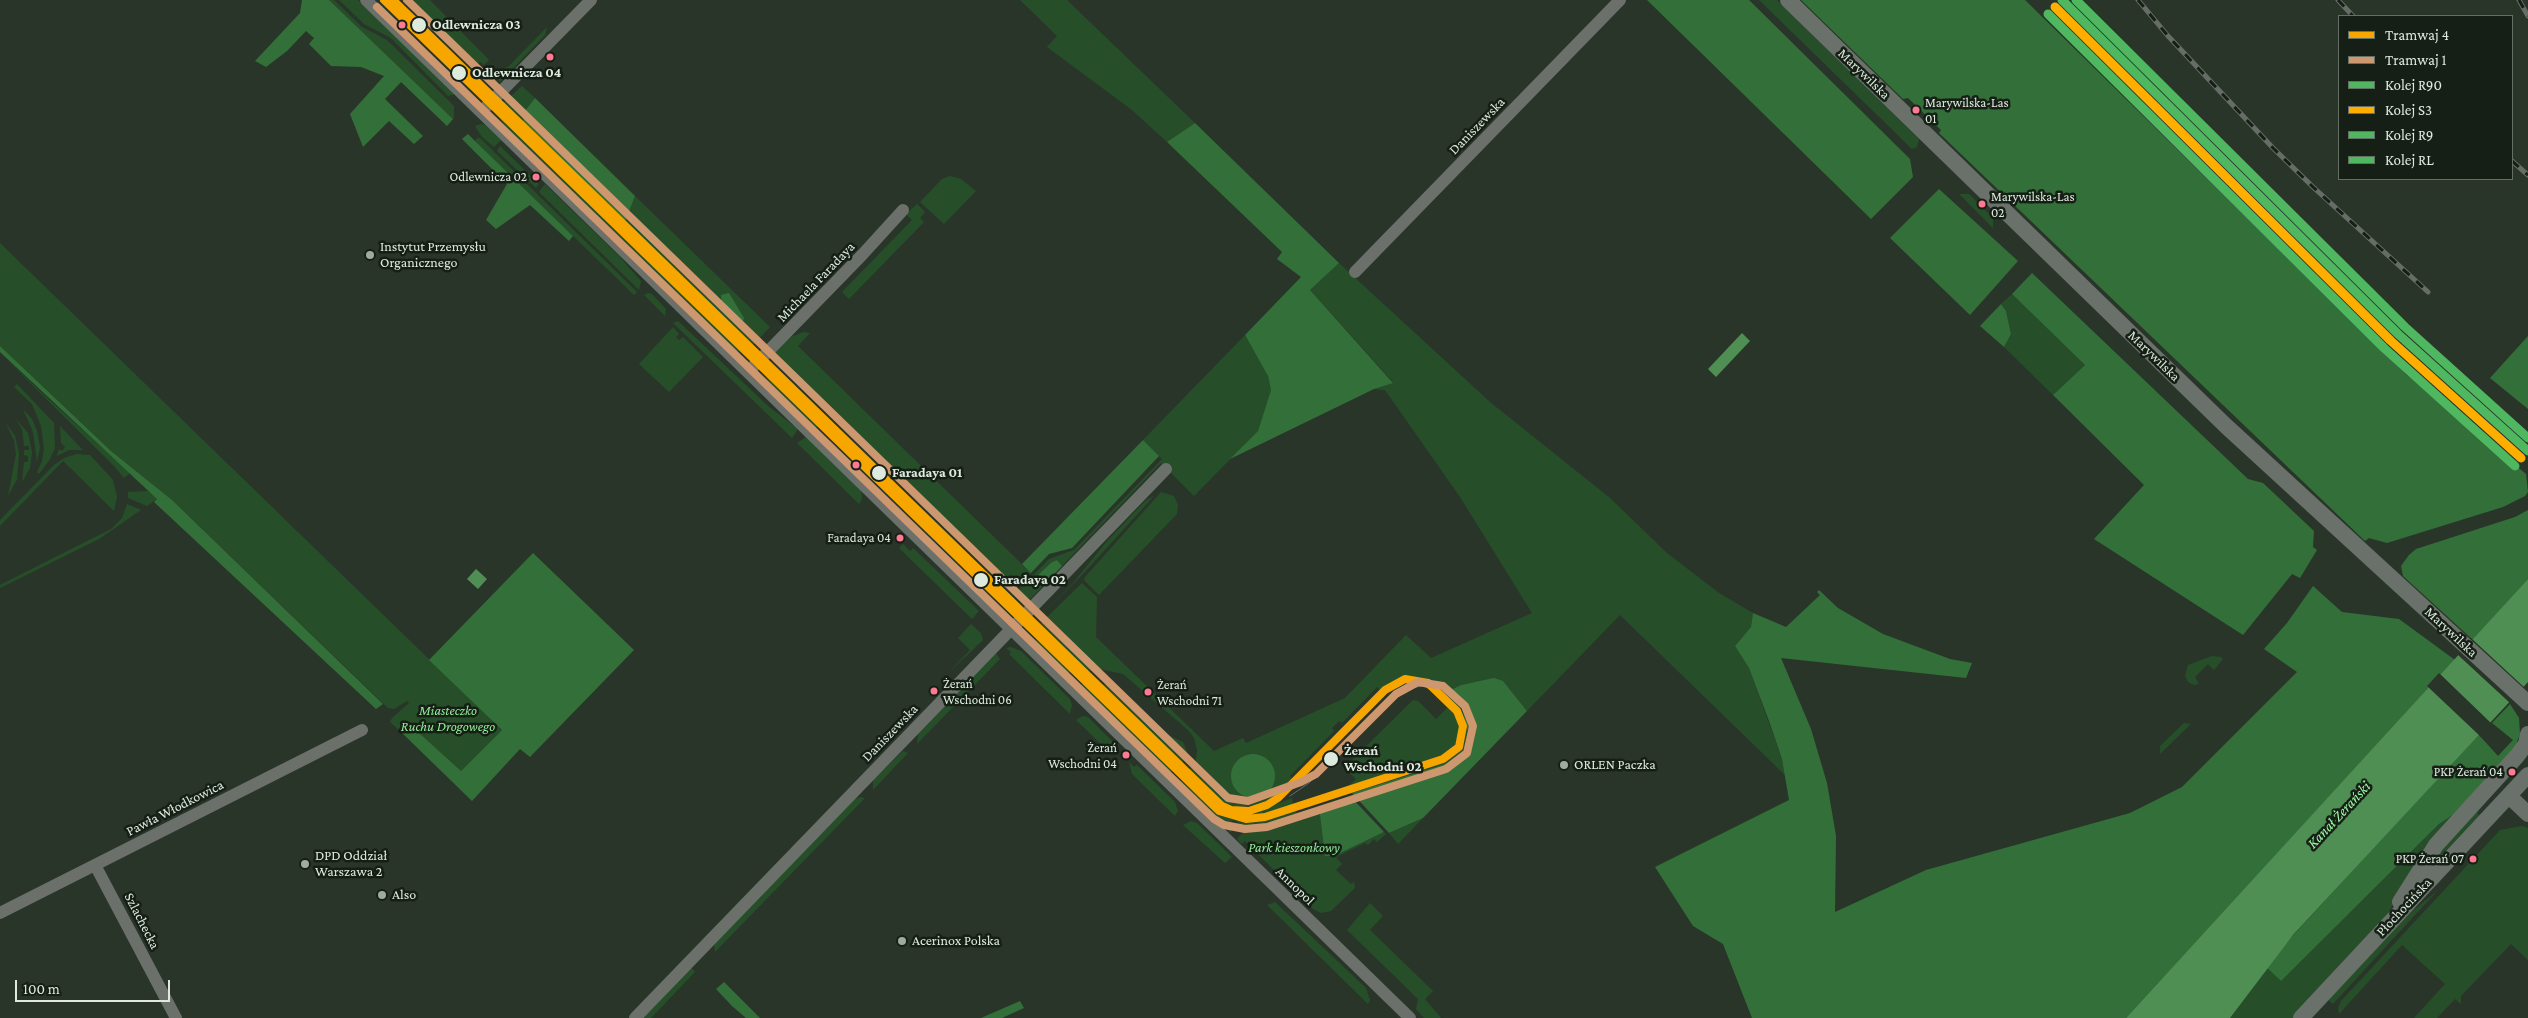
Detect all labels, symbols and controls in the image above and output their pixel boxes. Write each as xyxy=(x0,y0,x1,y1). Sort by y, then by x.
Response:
legend xyxy=(2338,15,2513,180)
marker: Odlewnicza 03 xyxy=(410,16,428,34)
place label: Odlewnicza 03 xyxy=(432,17,520,33)
unlabelled marker xyxy=(397,20,407,30)
text: Tramwaj 4 xyxy=(2385,27,2449,43)
street label: Marywilska xyxy=(1834,45,1894,103)
unlabelled marker xyxy=(545,52,555,62)
text: Tramwaj 1 xyxy=(2385,52,2446,68)
marker: Odlewnicza 04 xyxy=(450,64,468,82)
place label: Odlewnicza 04 xyxy=(472,65,561,81)
text: Kolej R90 xyxy=(2385,77,2442,93)
street label: Daniszewska xyxy=(1445,94,1509,158)
place label: Marywilska-Las 01 xyxy=(1925,95,2009,126)
text: Kolej S3 xyxy=(2385,102,2432,118)
marker: Marywilska-Las 01 xyxy=(1911,105,1921,115)
text: Kolej R9 xyxy=(2385,127,2433,143)
text: Kolej RL xyxy=(2385,152,2434,168)
place label: Odlewnicza 02 xyxy=(450,169,527,185)
marker: Odlewnicza 02 xyxy=(531,172,541,182)
place label: Marywilska-Las 02 xyxy=(1991,189,2075,220)
marker: Marywilska-Las 02 xyxy=(1977,199,1987,209)
street label: Michaela Faradaya xyxy=(774,238,858,326)
place label: Instytut Przemysłu Organicznego xyxy=(380,239,486,272)
marker: Instytut Przemysłu Organicznego xyxy=(364,249,376,261)
street label: Marywilska xyxy=(2124,327,2184,385)
unlabelled marker xyxy=(851,460,861,470)
marker: Faradaya 01 xyxy=(870,464,888,482)
place label: Faradaya 01 xyxy=(892,465,962,481)
place label: Faradaya 04 xyxy=(827,530,891,546)
marker: Faradaya 04 xyxy=(895,533,905,543)
marker: Faradaya 02 xyxy=(972,571,990,589)
place label: Faradaya 02 xyxy=(994,572,1066,588)
street label: Marywilska xyxy=(2421,603,2481,661)
place label: Żerań Wschodni 06 xyxy=(943,676,1012,707)
place label: Żerań Wschodni 71 xyxy=(1157,677,1222,708)
marker: Żerań Wschodni 06 xyxy=(929,686,939,696)
marker: Żerań Wschodni 71 xyxy=(1143,687,1153,697)
street label: Daniszewska xyxy=(858,701,922,765)
park label: Miasteczko Ruchu Drogowego xyxy=(401,703,495,736)
place label: Żerań Wschodni 04 xyxy=(1048,740,1117,771)
place label: Żerań Wschodni 02 xyxy=(1344,743,1422,776)
marker: Żerań Wschodni 04 xyxy=(1121,750,1131,760)
marker: Żerań Wschodni 02 xyxy=(1322,750,1340,768)
place label: ORLEN Paczka xyxy=(1574,757,1656,773)
marker: ORLEN Paczka xyxy=(1558,759,1570,771)
place label: PKP Żerań 04 xyxy=(2434,764,2503,780)
marker: PKP Żerań 04 xyxy=(2507,767,2517,777)
street label: Pawła Włodkowica xyxy=(124,776,226,840)
water label: Kanał Żerański xyxy=(2303,778,2375,852)
park label: Park kieszonkowy xyxy=(1248,840,1340,856)
place label: DPD Oddział Warszawa 2 xyxy=(315,848,387,880)
place label: PKP Żerań 07 xyxy=(2396,851,2464,867)
marker: PKP Żerań 07 xyxy=(2468,854,2478,864)
marker: DPD Oddział Warszawa 2 xyxy=(299,858,311,870)
street label: Annopol xyxy=(1272,863,1318,909)
street label: Płochocińska xyxy=(2373,874,2435,940)
place label: Also xyxy=(392,887,416,903)
marker: Also xyxy=(376,889,388,901)
street label: Szlachecka xyxy=(121,890,163,952)
place label: Acerinox Polska xyxy=(912,933,1000,949)
marker: Acerinox Polska xyxy=(896,935,908,947)
scale bar xyxy=(18,970,172,1002)
text: 100 m xyxy=(23,981,60,997)

